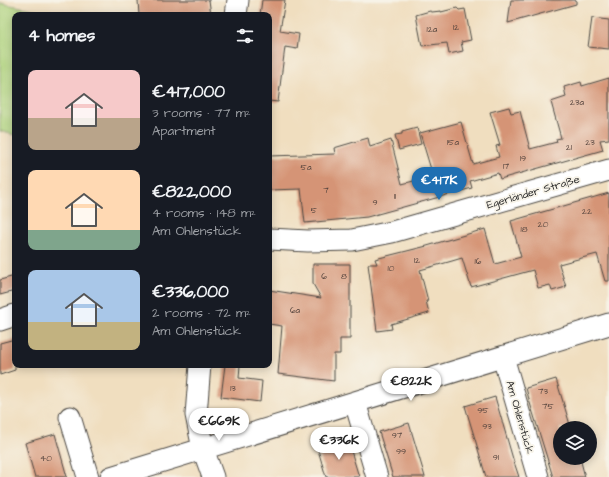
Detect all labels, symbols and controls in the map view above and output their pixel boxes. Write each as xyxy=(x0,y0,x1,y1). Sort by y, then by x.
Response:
house number: 12 xyxy=(453,21,460,34)
house number: 12a xyxy=(427,23,438,36)
text: 4 homes xyxy=(28,24,95,48)
icon: filters xyxy=(234,25,256,47)
text: €417,000 xyxy=(152,80,225,104)
icon: home xyxy=(60,86,108,134)
house number: 23a xyxy=(570,96,585,109)
text: 3 rooms · 77 m² xyxy=(152,104,251,122)
text: Apartment xyxy=(152,122,216,140)
house number: 15a xyxy=(447,136,459,149)
house number: 23 xyxy=(585,136,595,149)
house number: 21 xyxy=(566,141,572,154)
house number: 19 xyxy=(520,152,526,165)
house number: 17 xyxy=(503,160,510,173)
house number: 5a xyxy=(301,161,312,174)
pin: €417K xyxy=(411,167,467,201)
text: €417K xyxy=(421,171,457,189)
street label: Egerländer Straße xyxy=(485,172,582,213)
text: €822,000 xyxy=(152,180,231,204)
house number: 7 xyxy=(323,184,329,197)
icon: home xyxy=(60,186,108,234)
house number: 11 xyxy=(394,190,396,203)
house number: 9 xyxy=(372,196,378,209)
text: 4 rooms · 148 m² xyxy=(152,204,256,222)
house number: 5 xyxy=(311,204,318,217)
house number: 22 xyxy=(582,205,593,218)
house number: 20 xyxy=(538,218,549,231)
text: Am Ohlenstück xyxy=(152,222,241,240)
house number: 18 xyxy=(521,223,528,236)
house number: 12 xyxy=(414,254,421,267)
house number: 16 xyxy=(475,255,482,268)
house number: 10 xyxy=(388,262,395,275)
house number: 6 xyxy=(321,270,327,283)
house number: 8 xyxy=(341,270,347,283)
text: €336,000 xyxy=(152,280,229,304)
icon: home xyxy=(60,286,108,334)
text: 2 rooms · 72 m² xyxy=(152,304,251,322)
house number: 6a xyxy=(290,304,301,317)
text: Am Ohlenstück xyxy=(152,322,241,340)
pin: €822K xyxy=(383,368,439,402)
text: €822K xyxy=(390,372,432,390)
street label: Am Ohlenstück xyxy=(502,379,538,455)
house number: 13 xyxy=(230,382,236,395)
house number: 73 xyxy=(538,385,548,398)
house number: 75 xyxy=(542,400,555,413)
house number: 95 xyxy=(477,404,489,417)
pin: €669K xyxy=(191,408,247,442)
text: €669K xyxy=(198,412,240,430)
house number: 93 xyxy=(482,420,492,433)
map controls xyxy=(553,421,597,465)
button: layers xyxy=(553,421,597,465)
pin: €336K xyxy=(311,427,367,461)
house number: 97 xyxy=(392,429,403,442)
text: €336K xyxy=(319,431,359,449)
house number: 99 xyxy=(396,445,406,458)
house number: 91 xyxy=(493,451,499,464)
house number: 40 xyxy=(40,452,52,465)

